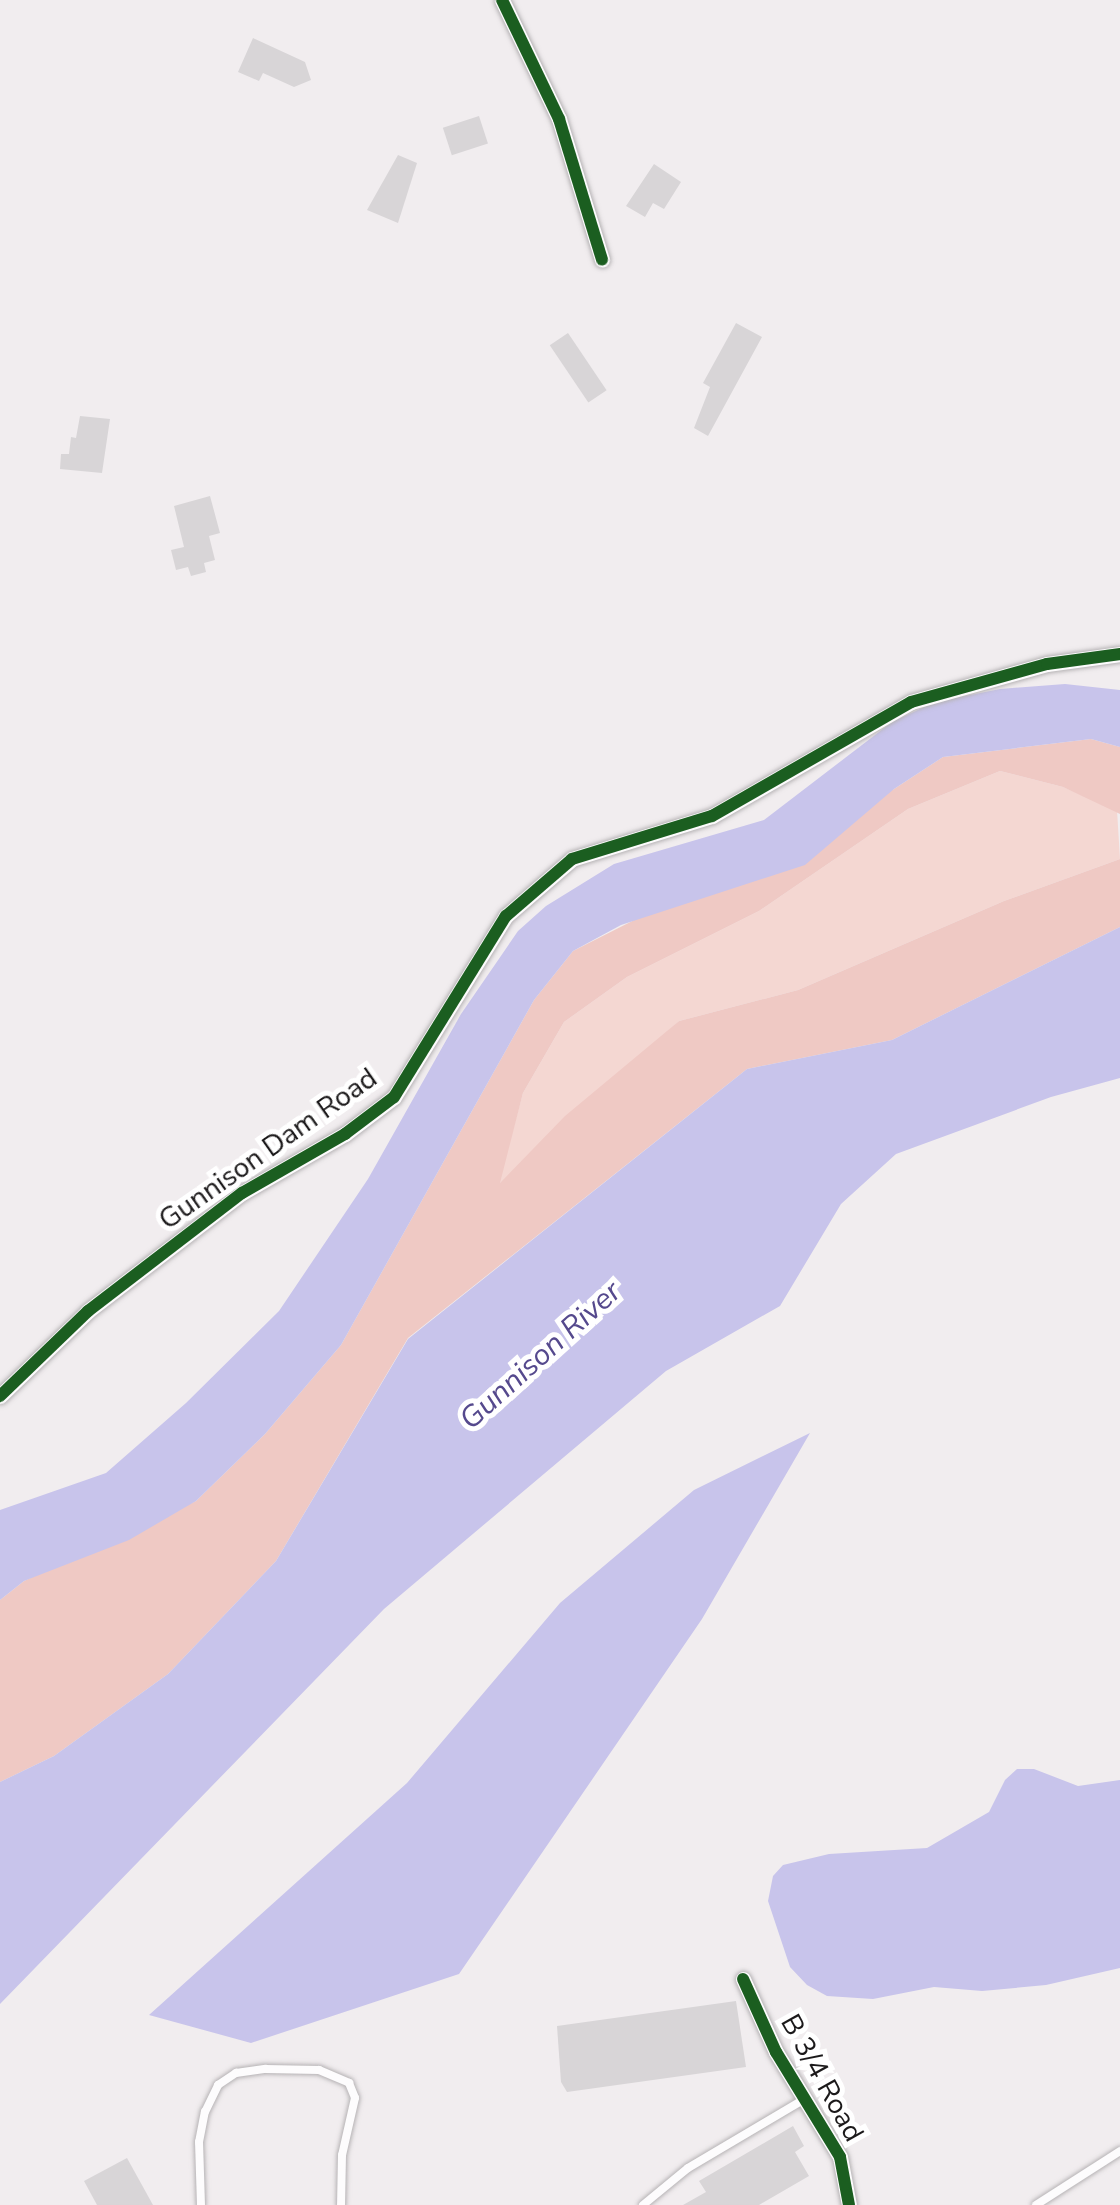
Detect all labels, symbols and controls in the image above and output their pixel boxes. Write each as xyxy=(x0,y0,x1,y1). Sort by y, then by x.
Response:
street label: Gunnison Dam Road xyxy=(153,1061,383,1237)
water label: Gunnison River xyxy=(453,1274,629,1438)
street label: B 3/4 Road xyxy=(773,2009,871,2147)

